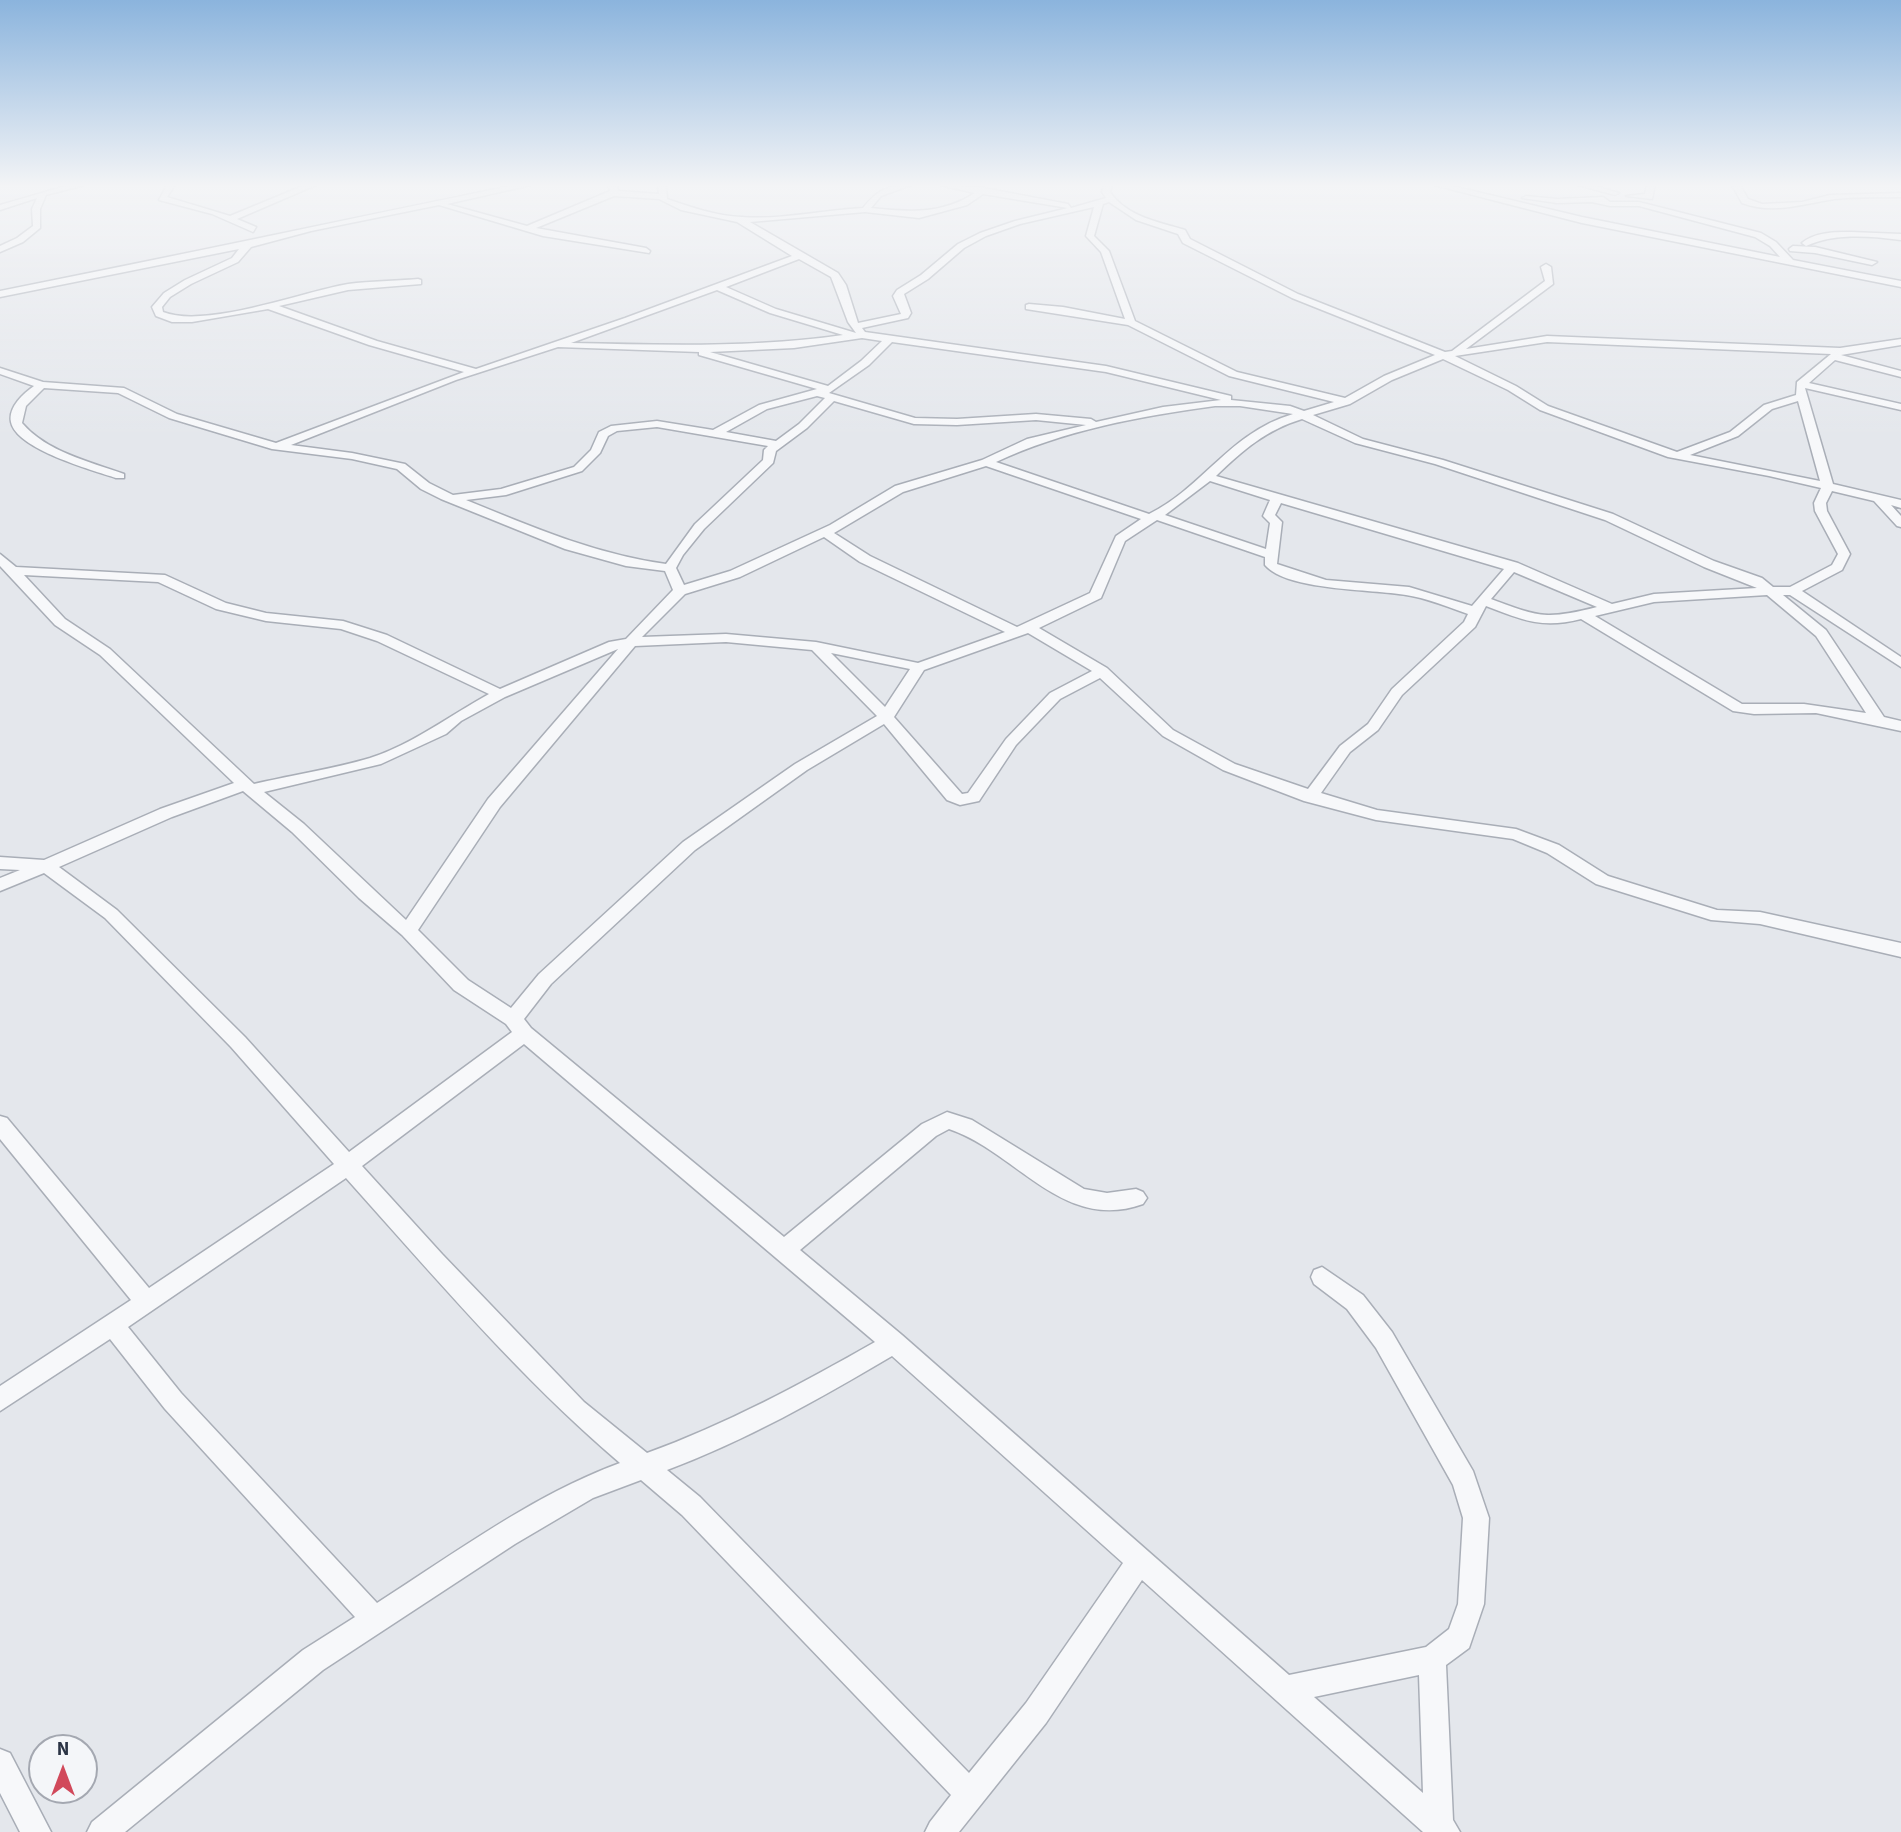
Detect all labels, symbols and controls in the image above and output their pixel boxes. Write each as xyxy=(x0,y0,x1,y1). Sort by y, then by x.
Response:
north arrow xyxy=(28,1734,98,1804)
text: N xyxy=(57,1736,69,1763)

